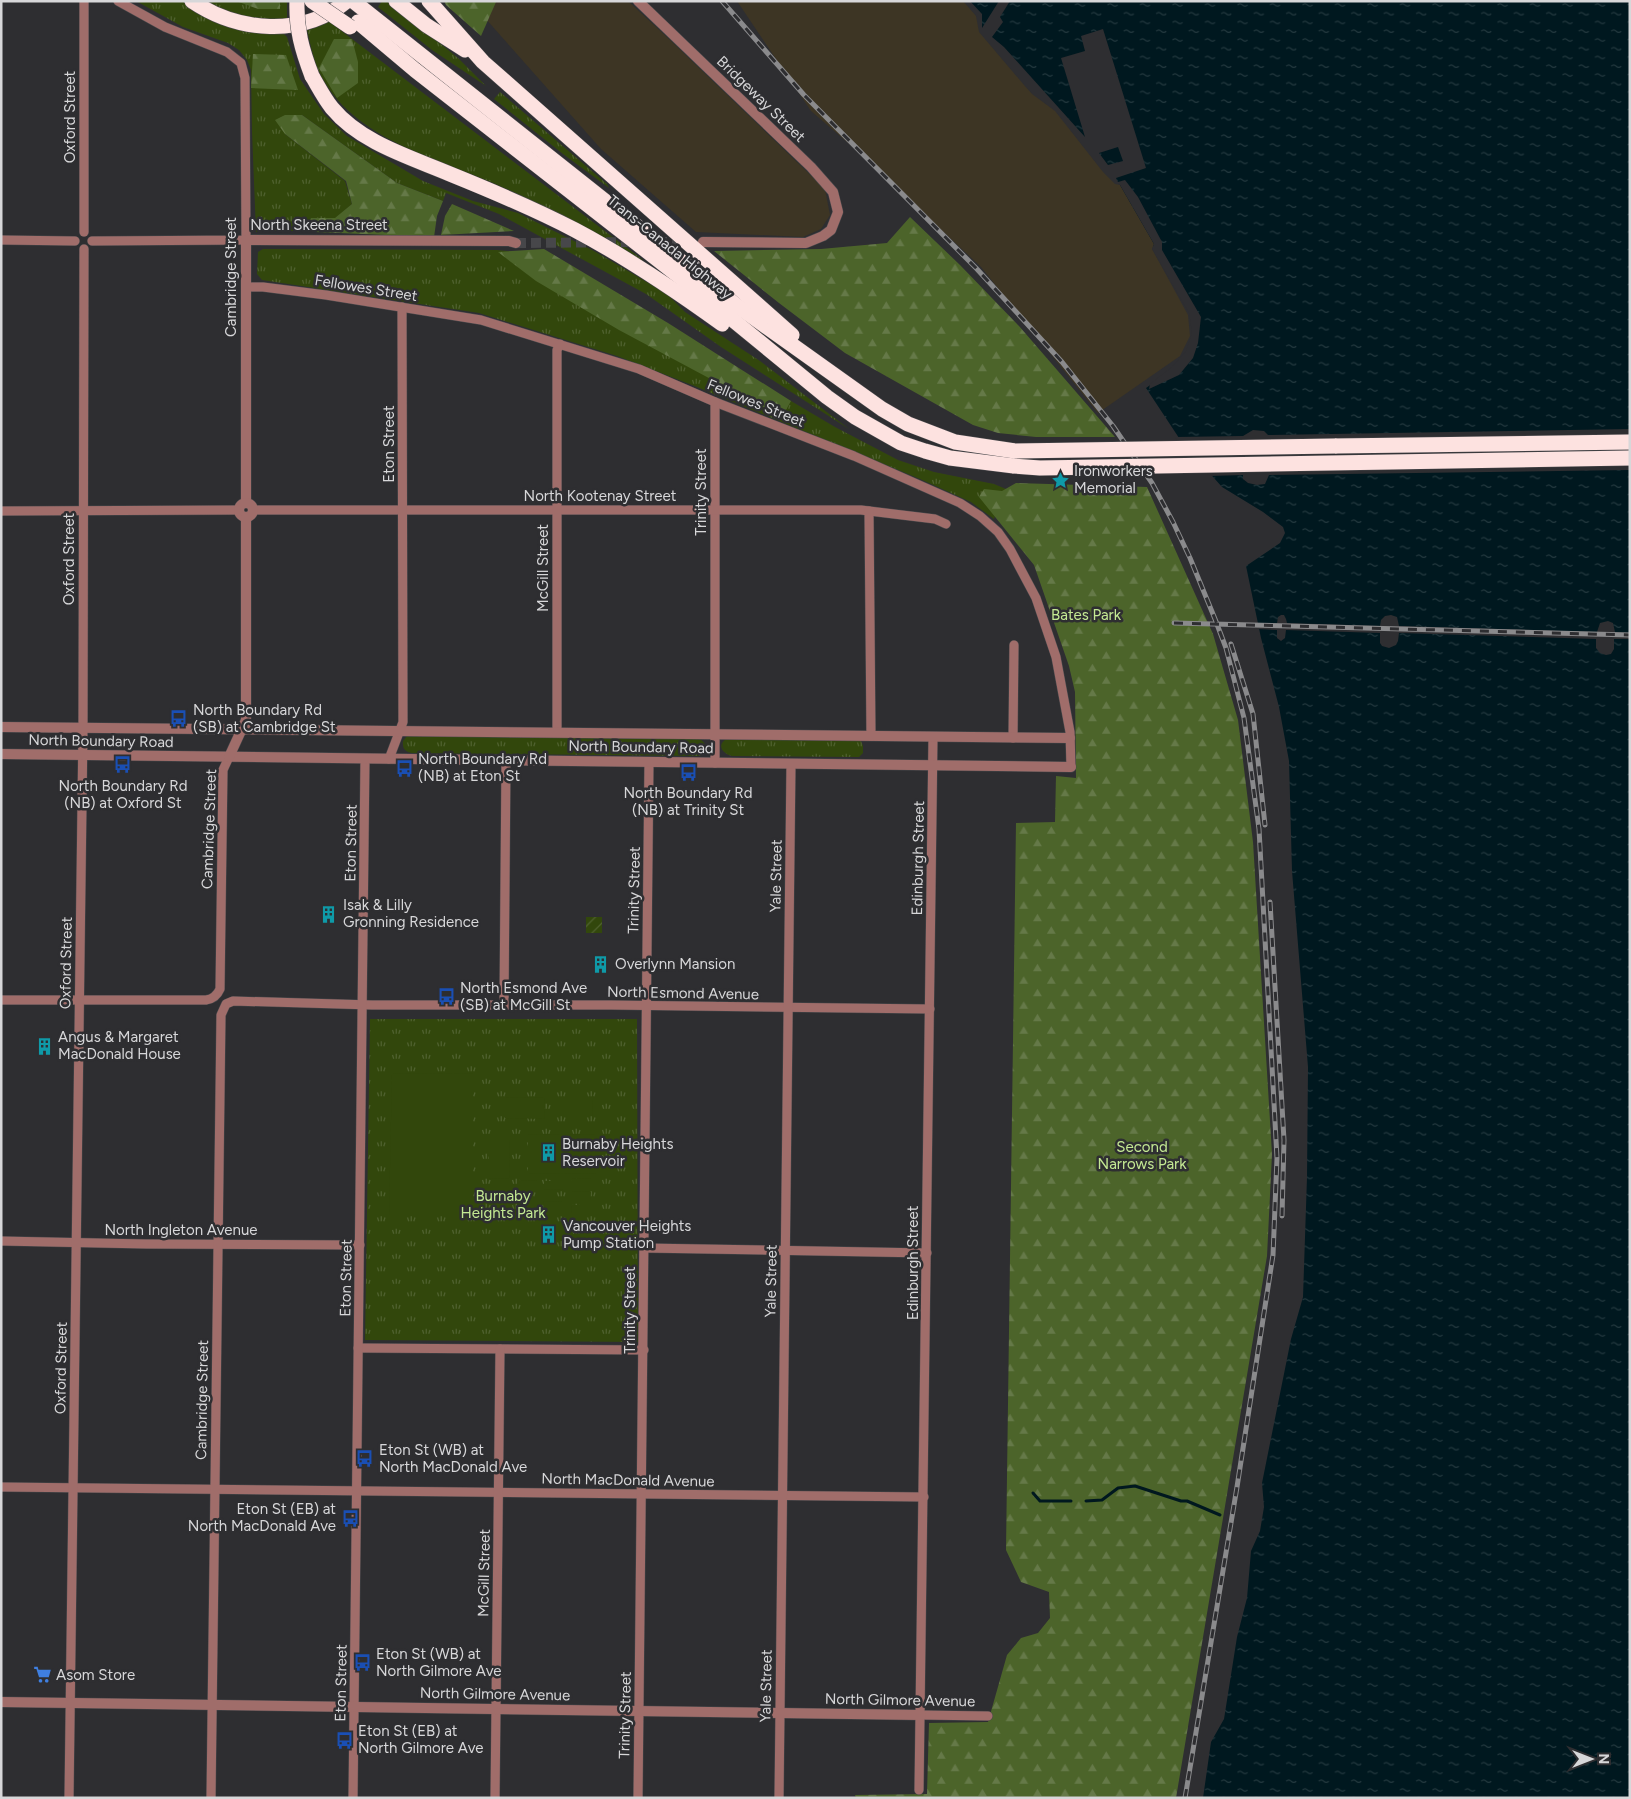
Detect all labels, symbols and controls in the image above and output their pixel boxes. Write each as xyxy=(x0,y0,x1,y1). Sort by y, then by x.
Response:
street label: Bridgeway Street xyxy=(713,52,809,146)
street label: Oxford Street xyxy=(61,70,79,163)
street label: Trans-Canada Highway xyxy=(604,191,736,303)
street label: North Skeena Street xyxy=(250,216,388,234)
street label: Cambridge Street xyxy=(222,217,240,337)
street label: Fellowes Street xyxy=(313,271,419,305)
street label: Fellowes Street xyxy=(704,375,808,431)
street label: Eton Street xyxy=(380,405,398,483)
street label: Trinity Street xyxy=(692,448,710,536)
place label: Ironworkers Memorial xyxy=(1074,462,1153,497)
place icon: Ironworkers Memorial xyxy=(1050,470,1070,490)
street label: North Kootenay Street xyxy=(524,487,677,505)
street label: Oxford Street xyxy=(60,512,78,605)
street label: McGill Street xyxy=(534,524,552,612)
park label: Bates Park xyxy=(1051,606,1122,624)
place label: North Boundary Rd (SB) at Cambridge St xyxy=(193,701,336,736)
bus stop icon: North Boundary Rd (SB) at Cambridge St xyxy=(169,709,189,729)
street label: North Boundary Road xyxy=(28,731,174,751)
street label: North Boundary Road xyxy=(568,737,714,757)
place label: North Boundary Rd (NB) at Eton St xyxy=(418,750,547,785)
bus stop icon: North Boundary Rd (NB) at Oxford St xyxy=(113,755,133,775)
bus stop icon: North Boundary Rd (NB) at Eton St xyxy=(394,758,414,778)
bus stop icon: North Boundary Rd (NB) at Trinity St xyxy=(678,762,698,782)
street label: Cambridge Street xyxy=(198,768,220,889)
place label: North Boundary Rd (NB) at Oxford St xyxy=(58,777,188,812)
place label: North Boundary Rd (NB) at Trinity St xyxy=(623,784,753,819)
street label: Edinburgh Street xyxy=(908,800,928,915)
street label: Eton Street xyxy=(341,804,361,882)
street label: Yale Street xyxy=(766,839,786,913)
street label: Trinity Street xyxy=(624,846,644,934)
place label: Isak & Lilly Gronning Residence xyxy=(343,896,479,931)
building icon: Isak & Lilly Gronning Residence xyxy=(319,904,339,924)
street label: Oxford Street xyxy=(56,916,76,1009)
building icon: Overlynn Mansion xyxy=(591,954,611,974)
place label: Overlynn Mansion xyxy=(615,955,735,973)
place label: North Esmond Ave (SB) at McGill St xyxy=(460,979,587,1014)
street label: North Esmond Avenue xyxy=(607,983,759,1003)
bus stop icon: North Esmond Ave (SB) at McGill St xyxy=(436,987,456,1007)
place label: Angus & Margaret MacDonald House xyxy=(58,1028,181,1063)
building icon: Angus & Margaret MacDonald House xyxy=(34,1036,54,1056)
place label: Burnaby Heights Reservoir xyxy=(562,1135,674,1170)
park label: Second Narrows Park xyxy=(1098,1138,1187,1173)
building icon: Burnaby Heights Reservoir xyxy=(538,1143,558,1163)
park label: Burnaby Heights Park xyxy=(460,1187,546,1222)
street label: Edinburgh Street xyxy=(904,1205,922,1320)
place label: Vancouver Heights Pump Station xyxy=(563,1217,691,1252)
street label: North Ingleton Avenue xyxy=(105,1221,258,1239)
building icon: Vancouver Heights Pump Station xyxy=(539,1225,559,1245)
street label: Eton Street xyxy=(336,1239,356,1317)
street label: Yale Street xyxy=(761,1244,781,1318)
street label: Trinity Street xyxy=(621,1266,639,1354)
street label: Oxford Street xyxy=(51,1321,71,1414)
street label: Cambridge Street xyxy=(192,1339,212,1460)
place label: Eton St (WB) at North MacDonald Ave xyxy=(379,1441,527,1476)
bus stop icon: Eton St (WB) at North MacDonald Ave xyxy=(355,1449,375,1469)
street label: North MacDonald Avenue xyxy=(541,1469,715,1491)
place label: Eton St (EB) at North MacDonald Ave xyxy=(188,1500,336,1535)
bus stop icon: Eton St (EB) at North MacDonald Ave xyxy=(340,1508,360,1528)
street label: McGill Street xyxy=(474,1529,494,1617)
street label: Eton Street xyxy=(331,1644,351,1722)
place label: Eton St (WB) at North Gilmore Ave xyxy=(376,1645,502,1680)
street label: Yale Street xyxy=(756,1649,776,1723)
bus stop icon: Eton St (WB) at North Gilmore Ave xyxy=(352,1653,372,1673)
supermarket icon: Asom Store xyxy=(32,1665,52,1685)
place label: Asom Store xyxy=(56,1666,135,1684)
street label: Trinity Street xyxy=(615,1671,635,1759)
street label: North Gilmore Avenue xyxy=(420,1684,570,1704)
street label: North Gilmore Avenue xyxy=(825,1690,975,1710)
place label: Eton St (EB) at North Gilmore Ave xyxy=(358,1722,484,1757)
bus stop icon: Eton St (EB) at North Gilmore Ave xyxy=(334,1730,354,1750)
north arrow xyxy=(1566,1734,1616,1784)
text: N xyxy=(1595,1754,1612,1764)

